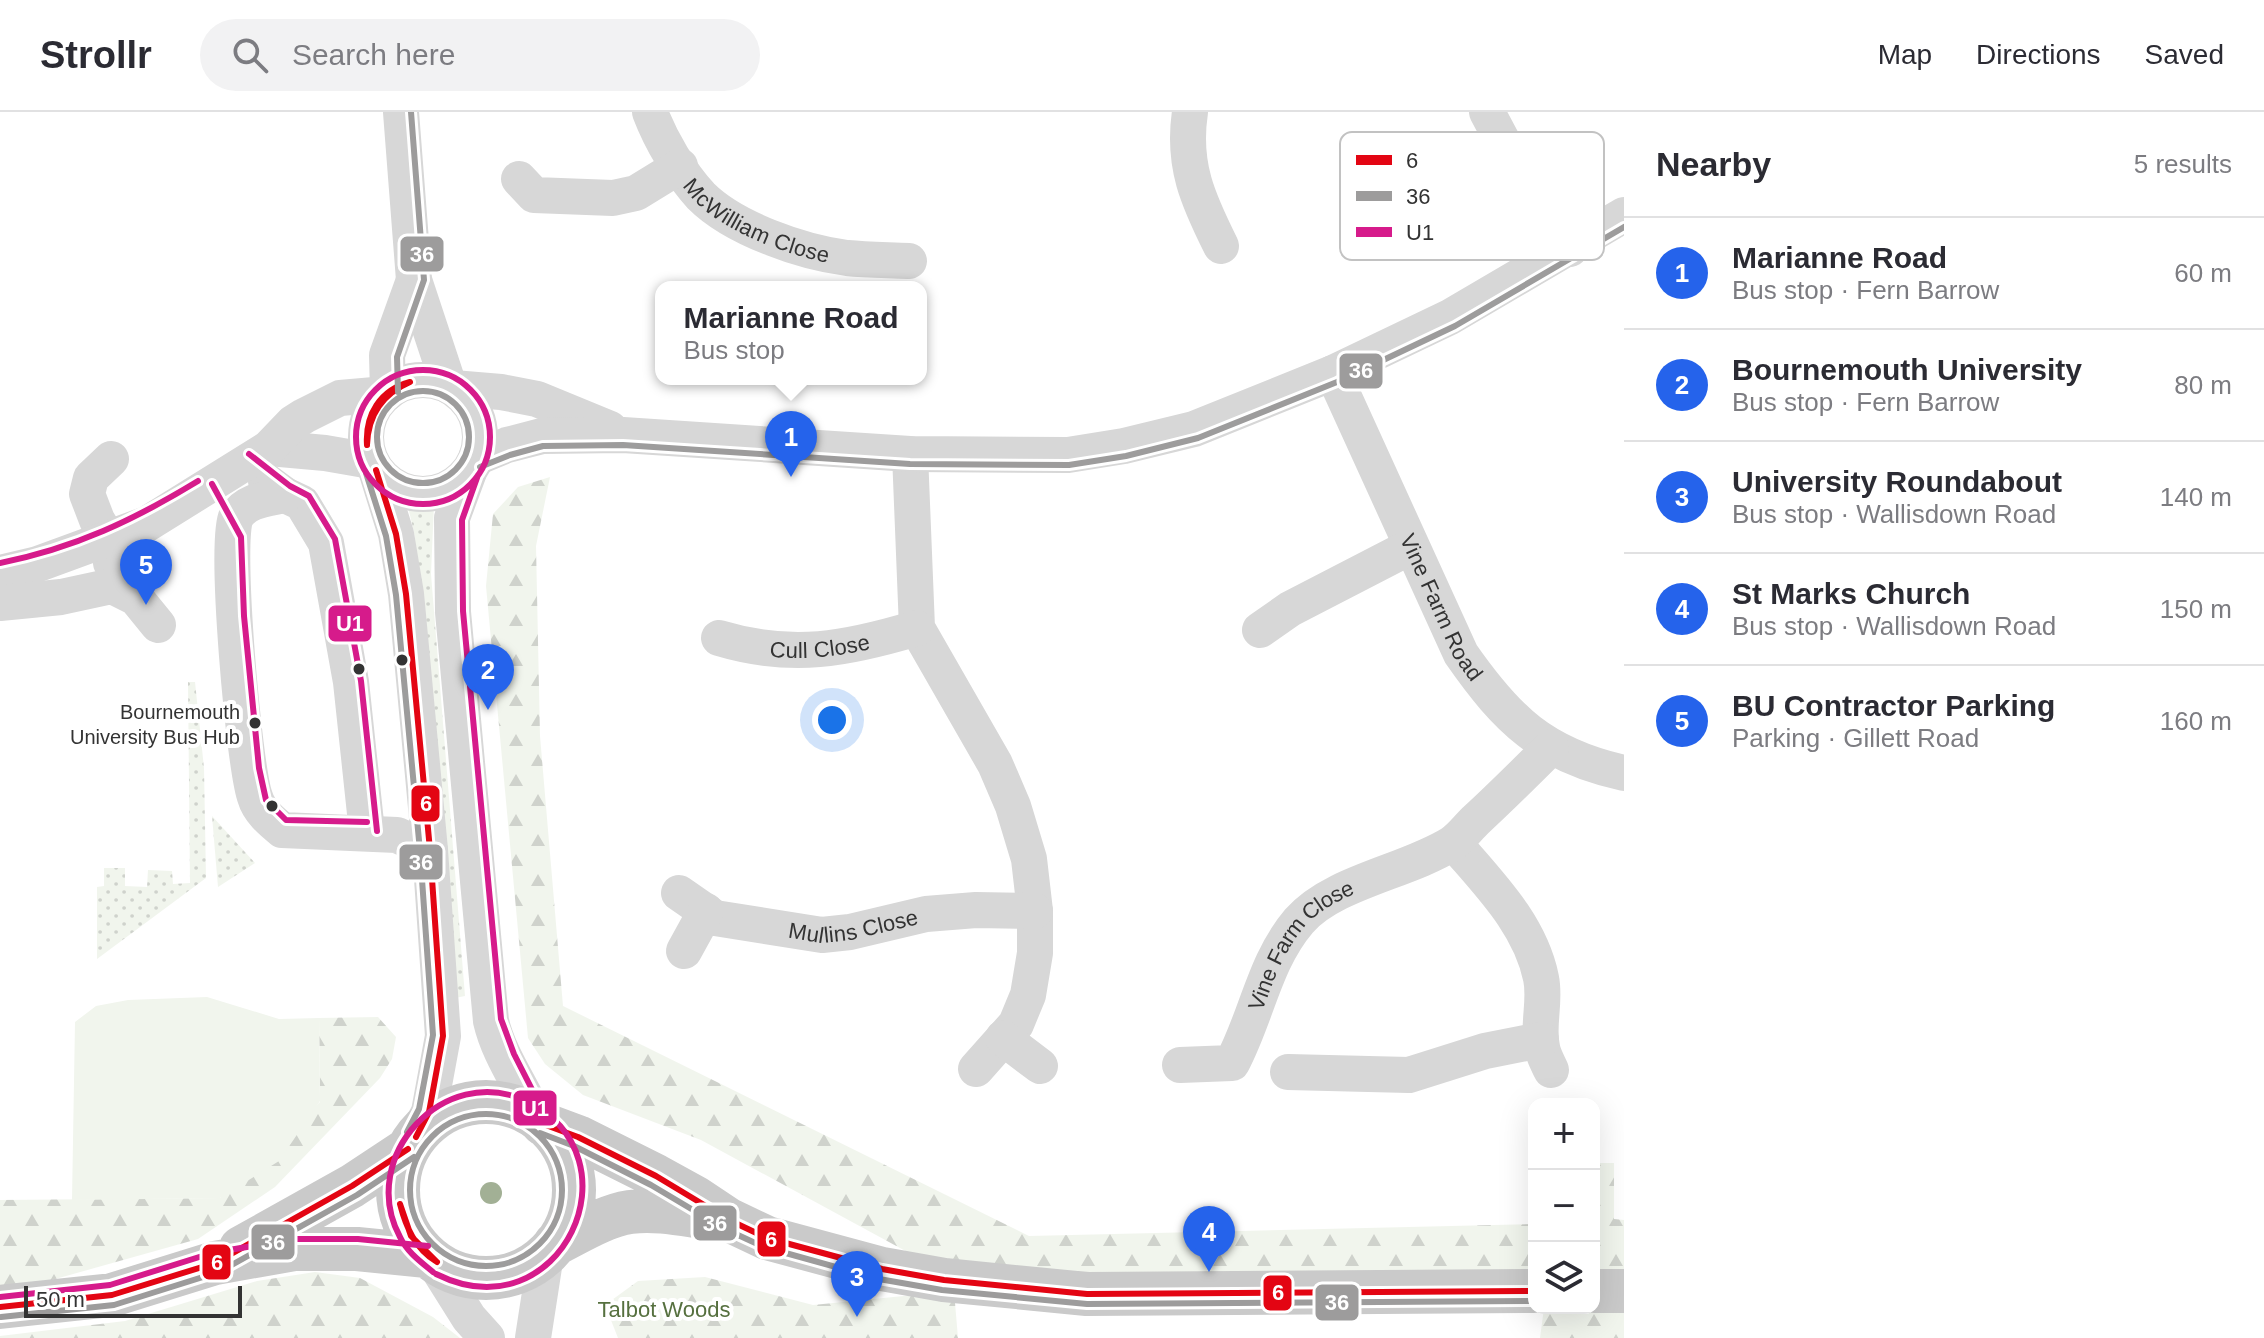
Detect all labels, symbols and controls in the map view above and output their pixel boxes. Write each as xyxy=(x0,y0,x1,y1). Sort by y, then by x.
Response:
search box xyxy=(200,19,760,91)
icon: search xyxy=(228,33,272,77)
text: Strollr xyxy=(40,34,152,76)
text: Search here xyxy=(292,38,455,71)
text: Map xyxy=(1878,39,1932,70)
text: Directions xyxy=(1976,39,2101,70)
text: Saved xyxy=(2145,39,2224,70)
legend xyxy=(1340,132,1604,260)
text: Nearby xyxy=(1656,145,1771,183)
text: 6 xyxy=(1406,148,1418,173)
text: 5 results xyxy=(2134,149,2232,179)
street label: McWilliam Close xyxy=(678,173,832,267)
text: 36 xyxy=(1406,184,1430,209)
text: U1 xyxy=(1406,220,1434,245)
line badge: 36 xyxy=(399,235,445,273)
text: Marianne Road xyxy=(1732,241,1947,274)
text: 36 xyxy=(410,242,434,267)
text: 1 xyxy=(1675,258,1689,288)
text: 60 m xyxy=(2174,258,2232,288)
text: Bus stop · Fern Barrow xyxy=(1732,275,1999,305)
popup xyxy=(655,281,927,385)
text: Marianne Road xyxy=(683,301,899,334)
text: Bus stop xyxy=(683,335,785,365)
line badge: 36 xyxy=(1338,352,1384,390)
text: Bournemouth University xyxy=(1732,353,2082,386)
text: 36 xyxy=(1349,358,1373,383)
text: 2 xyxy=(1675,370,1689,400)
text: 80 m xyxy=(2174,370,2232,400)
text: Bus stop · Fern Barrow xyxy=(1732,387,1999,417)
pin: 1 xyxy=(765,411,817,477)
text: University Roundabout xyxy=(1732,465,2062,498)
text: 3 xyxy=(1675,482,1689,512)
text: 140 m xyxy=(2160,482,2232,512)
text: Bus stop · Wallisdown Road xyxy=(1732,499,2056,529)
street label: Vine Farm Road xyxy=(1395,530,1488,685)
pin: 5 xyxy=(120,539,172,605)
text: St Marks Church xyxy=(1732,577,1970,610)
text: 4 xyxy=(1675,594,1689,624)
text: 150 m xyxy=(2160,594,2232,624)
line badge: U1 xyxy=(327,604,373,643)
text: U1 xyxy=(336,611,364,636)
text: Bus stop · Wallisdown Road xyxy=(1732,611,2056,641)
street label: Cull Close xyxy=(769,629,872,663)
pin: 2 xyxy=(462,644,514,710)
unlabelled marker xyxy=(394,652,410,668)
unlabelled marker xyxy=(351,661,367,677)
text: BU Contractor Parking xyxy=(1732,689,2055,722)
your location xyxy=(812,700,852,740)
place label: Bournemouth University Bus Hub xyxy=(70,701,240,748)
text: 5 xyxy=(1675,706,1689,736)
text: 160 m xyxy=(2160,706,2232,736)
marker: Bournemouth University Bus Hub xyxy=(247,715,263,731)
text: Parking · Gillett Road xyxy=(1732,723,1979,753)
line badge: 6 xyxy=(410,784,441,823)
text: 6 xyxy=(420,791,432,816)
unlabelled marker xyxy=(264,798,280,814)
line badge: 36 xyxy=(398,843,444,881)
text: 36 xyxy=(409,850,433,875)
street label: Vine Farm Close xyxy=(1243,875,1357,1014)
street label: Mullins Close xyxy=(787,904,920,948)
line badge: U1 xyxy=(512,1089,558,1127)
text: U1 xyxy=(521,1096,549,1121)
map controls xyxy=(1528,1098,1600,1314)
button: + xyxy=(1528,1098,1600,1170)
button: − xyxy=(1528,1170,1600,1242)
line badge: 36 xyxy=(692,1204,738,1242)
pin: 4 xyxy=(1183,1206,1235,1272)
text: 36 xyxy=(703,1211,727,1236)
line badge: 6 xyxy=(756,1220,787,1258)
line badge: 36 xyxy=(250,1223,296,1261)
text: 6 xyxy=(765,1227,777,1252)
text: 36 xyxy=(261,1230,285,1255)
button: layers xyxy=(1528,1242,1600,1314)
line badge: 6 xyxy=(201,1243,232,1281)
text: 6 xyxy=(211,1250,223,1275)
pin: 3 xyxy=(831,1251,883,1317)
line badge: 6 xyxy=(1262,1274,1293,1312)
text: 6 xyxy=(1272,1280,1284,1305)
scale bar xyxy=(24,1282,242,1318)
line badge: 36 xyxy=(1314,1283,1360,1322)
text: 50 m xyxy=(36,1287,85,1312)
text: 36 xyxy=(1325,1290,1349,1315)
park label: Talbot Woods xyxy=(598,1297,730,1322)

